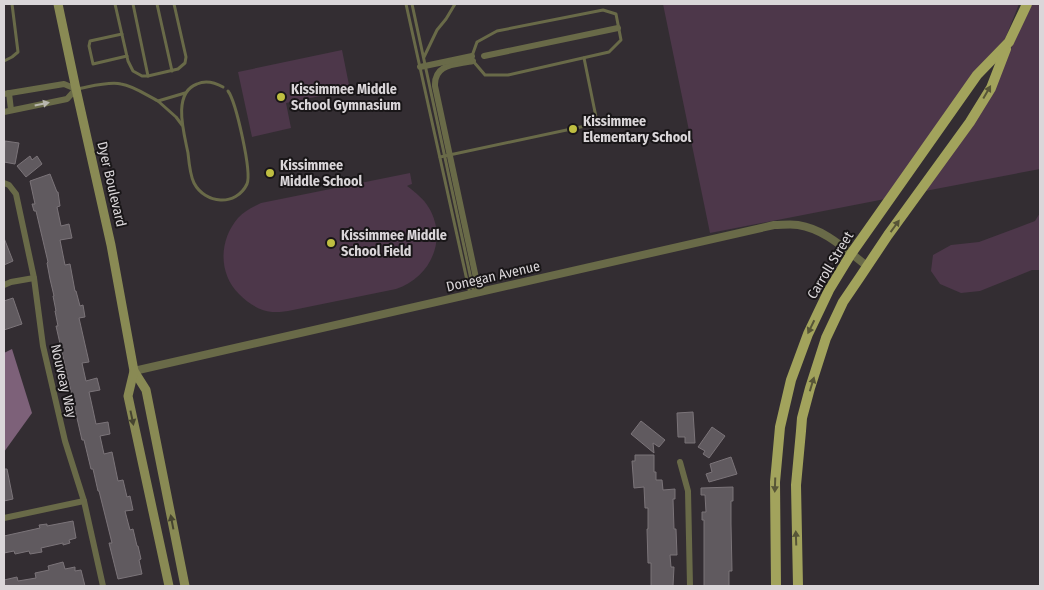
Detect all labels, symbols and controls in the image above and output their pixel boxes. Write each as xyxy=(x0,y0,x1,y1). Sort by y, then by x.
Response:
place label: Kissimmee Middle School Gymnasium xyxy=(291,81,401,114)
one-way arrow xyxy=(983,86,992,99)
marker: Kissimmee Middle School Gymnasium xyxy=(275,91,287,103)
one-way arrow xyxy=(34,100,49,108)
place label: Kissimmee Elementary School xyxy=(583,113,692,146)
marker: Kissimmee Elementary School xyxy=(567,123,579,135)
street label: Dyer Boulevard xyxy=(93,140,130,228)
place label: Kissimmee Middle School xyxy=(280,157,362,190)
marker: Kissimmee Middle School xyxy=(264,167,276,179)
one-way arrow xyxy=(890,219,900,233)
place label: Kissimmee Middle School Field xyxy=(341,227,447,260)
street label: Carroll Street xyxy=(804,228,857,302)
marker: Kissimmee Middle School Field xyxy=(325,237,337,249)
street label: Donegan Avenue xyxy=(445,257,542,296)
one-way arrow xyxy=(807,320,815,334)
street label: Nouveay Way xyxy=(47,343,80,420)
one-way arrow xyxy=(808,376,816,391)
one-way arrow xyxy=(128,411,136,426)
one-way arrow xyxy=(771,477,779,493)
one-way arrow xyxy=(168,514,176,530)
one-way arrow xyxy=(792,529,800,545)

